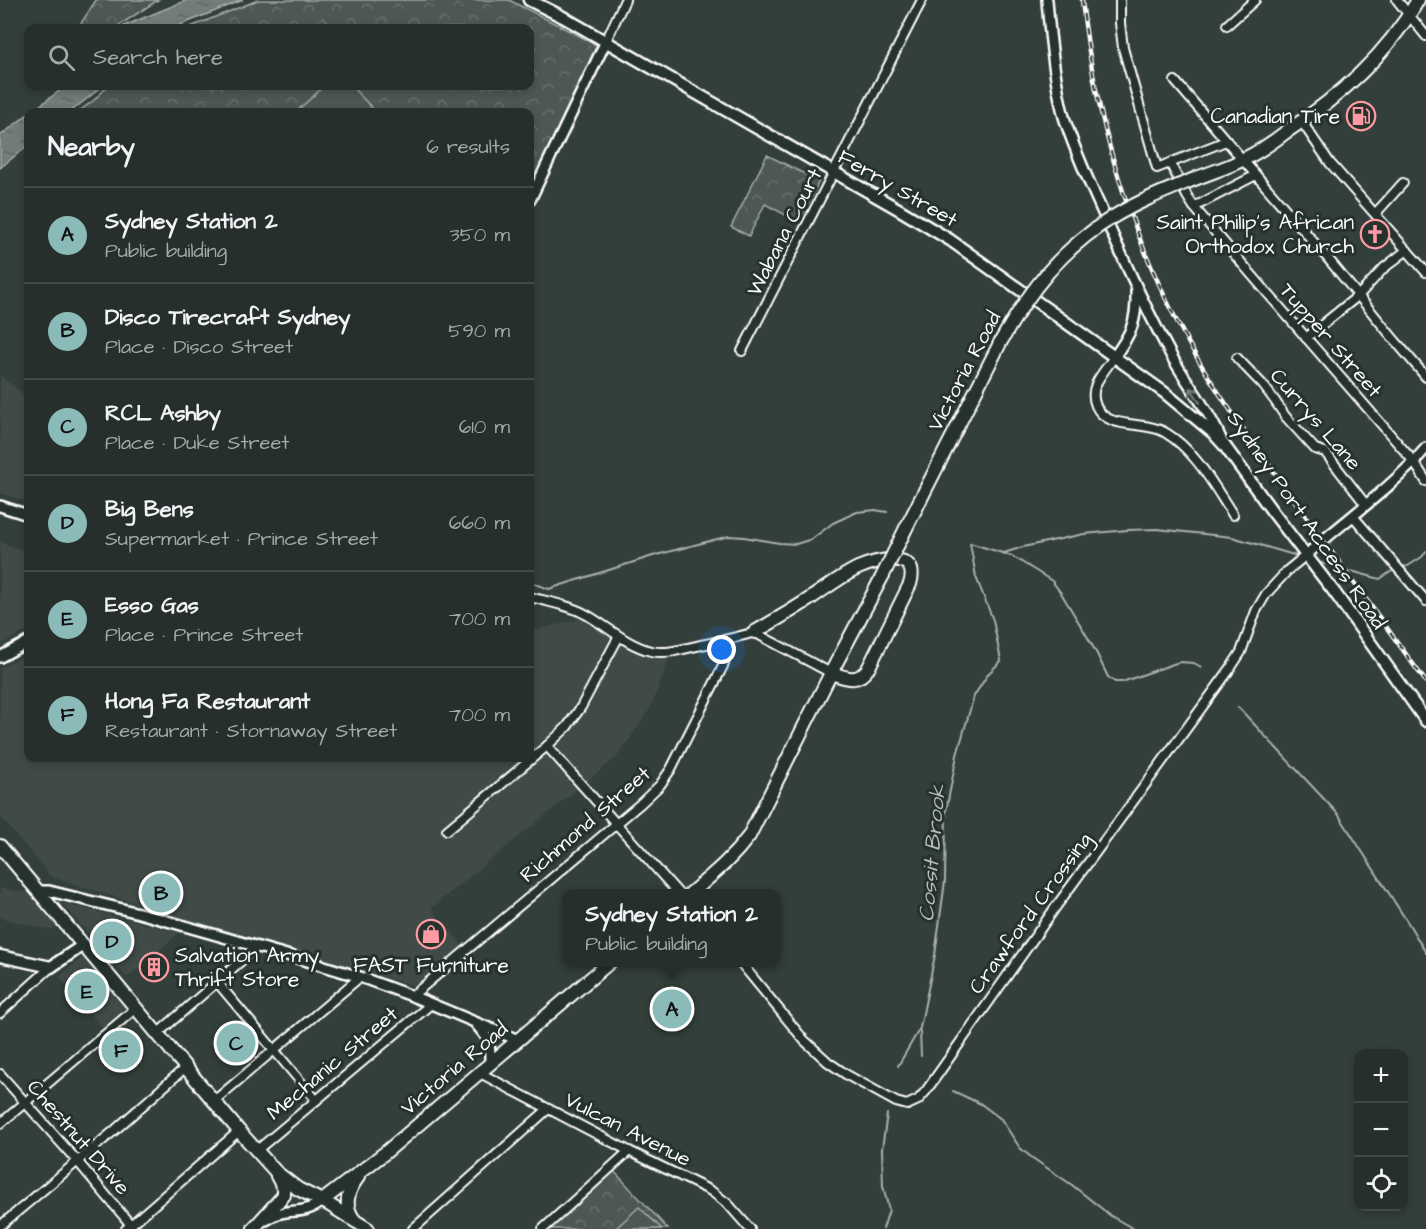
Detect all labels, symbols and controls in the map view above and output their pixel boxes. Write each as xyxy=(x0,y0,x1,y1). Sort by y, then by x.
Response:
search box xyxy=(24,24,534,90)
icon: search xyxy=(45,41,78,74)
text: Search here xyxy=(93,42,223,73)
fuel station icon: Canadian Tire xyxy=(1345,100,1377,132)
place label: Canadian Tire xyxy=(1211,102,1340,131)
text: Nearby xyxy=(48,129,135,165)
text: 6 results xyxy=(426,133,510,161)
street label: Ferry Street xyxy=(832,142,963,236)
street label: Wabana Court xyxy=(740,163,829,301)
text: Sydney Station 2 xyxy=(105,206,278,237)
place label: Saint Philip's African Orthodox Church xyxy=(1157,208,1355,261)
church icon: Saint Philip's African Orthodox Church xyxy=(1359,218,1391,250)
text: A xyxy=(61,221,74,249)
text: 350 m xyxy=(449,221,510,249)
text: Public building xyxy=(105,237,227,265)
street label: Tupper Street xyxy=(1272,277,1389,405)
text: Disco Tirecraft Sydney xyxy=(105,302,350,333)
street label: Victoria Road xyxy=(921,306,1008,436)
text: B xyxy=(60,317,75,345)
text: 590 m xyxy=(448,317,510,345)
text: Place · Disco Street xyxy=(105,333,293,361)
street label: Currys Lane xyxy=(1262,362,1368,478)
one-way arrow xyxy=(1189,387,1201,404)
text: RCL Ashby xyxy=(105,398,221,429)
street label: Sydney Port Access Road xyxy=(1218,405,1393,637)
text: C xyxy=(60,413,75,441)
text: 610 m xyxy=(459,413,510,441)
text: Place · Duke Street xyxy=(105,429,289,457)
text: Big Bens xyxy=(105,494,194,525)
text: D xyxy=(61,509,74,537)
text: 660 m xyxy=(449,509,510,537)
text: Supermarket · Prince Street xyxy=(105,525,378,553)
text: Esso Gas xyxy=(105,590,199,621)
text: E xyxy=(62,605,73,633)
text: 700 m xyxy=(449,605,510,633)
text: Place · Prince Street xyxy=(105,621,303,649)
your location xyxy=(707,635,736,664)
text: Hong Fa Restaurant xyxy=(105,686,310,717)
text: F xyxy=(61,701,74,729)
text: 700 m xyxy=(449,701,510,729)
text: Restaurant · Stornaway Street xyxy=(105,717,397,745)
street label: Richmond Street xyxy=(514,759,657,889)
water label: Cossit Brook xyxy=(911,783,954,923)
street label: Crawford Crossing xyxy=(962,827,1101,1001)
pin: B xyxy=(142,870,180,916)
popup xyxy=(562,889,781,967)
text: Sydney Station 2 xyxy=(585,899,758,930)
pin: D xyxy=(92,918,132,964)
shop icon: FAST Furniture xyxy=(415,918,447,950)
text: Public building xyxy=(585,930,707,958)
place label: Salvation Army Thrift Store xyxy=(175,941,320,994)
building icon: Salvation Army Thrift Store xyxy=(138,951,170,983)
place label: FAST Furniture xyxy=(353,951,509,980)
pin: E xyxy=(68,968,106,1014)
pin: A xyxy=(652,986,692,1032)
street label: Mechanic Street xyxy=(260,999,405,1127)
street label: Victoria Road xyxy=(394,1015,514,1122)
pin: C xyxy=(216,1020,256,1066)
pin: F xyxy=(102,1028,140,1072)
map controls xyxy=(1354,1049,1408,1211)
button: + xyxy=(1354,1049,1408,1103)
street label: Chestnut Drive xyxy=(20,1073,137,1201)
street label: Vulcan Avenue xyxy=(560,1085,696,1174)
button: − xyxy=(1354,1103,1408,1157)
button: locate xyxy=(1354,1157,1408,1211)

